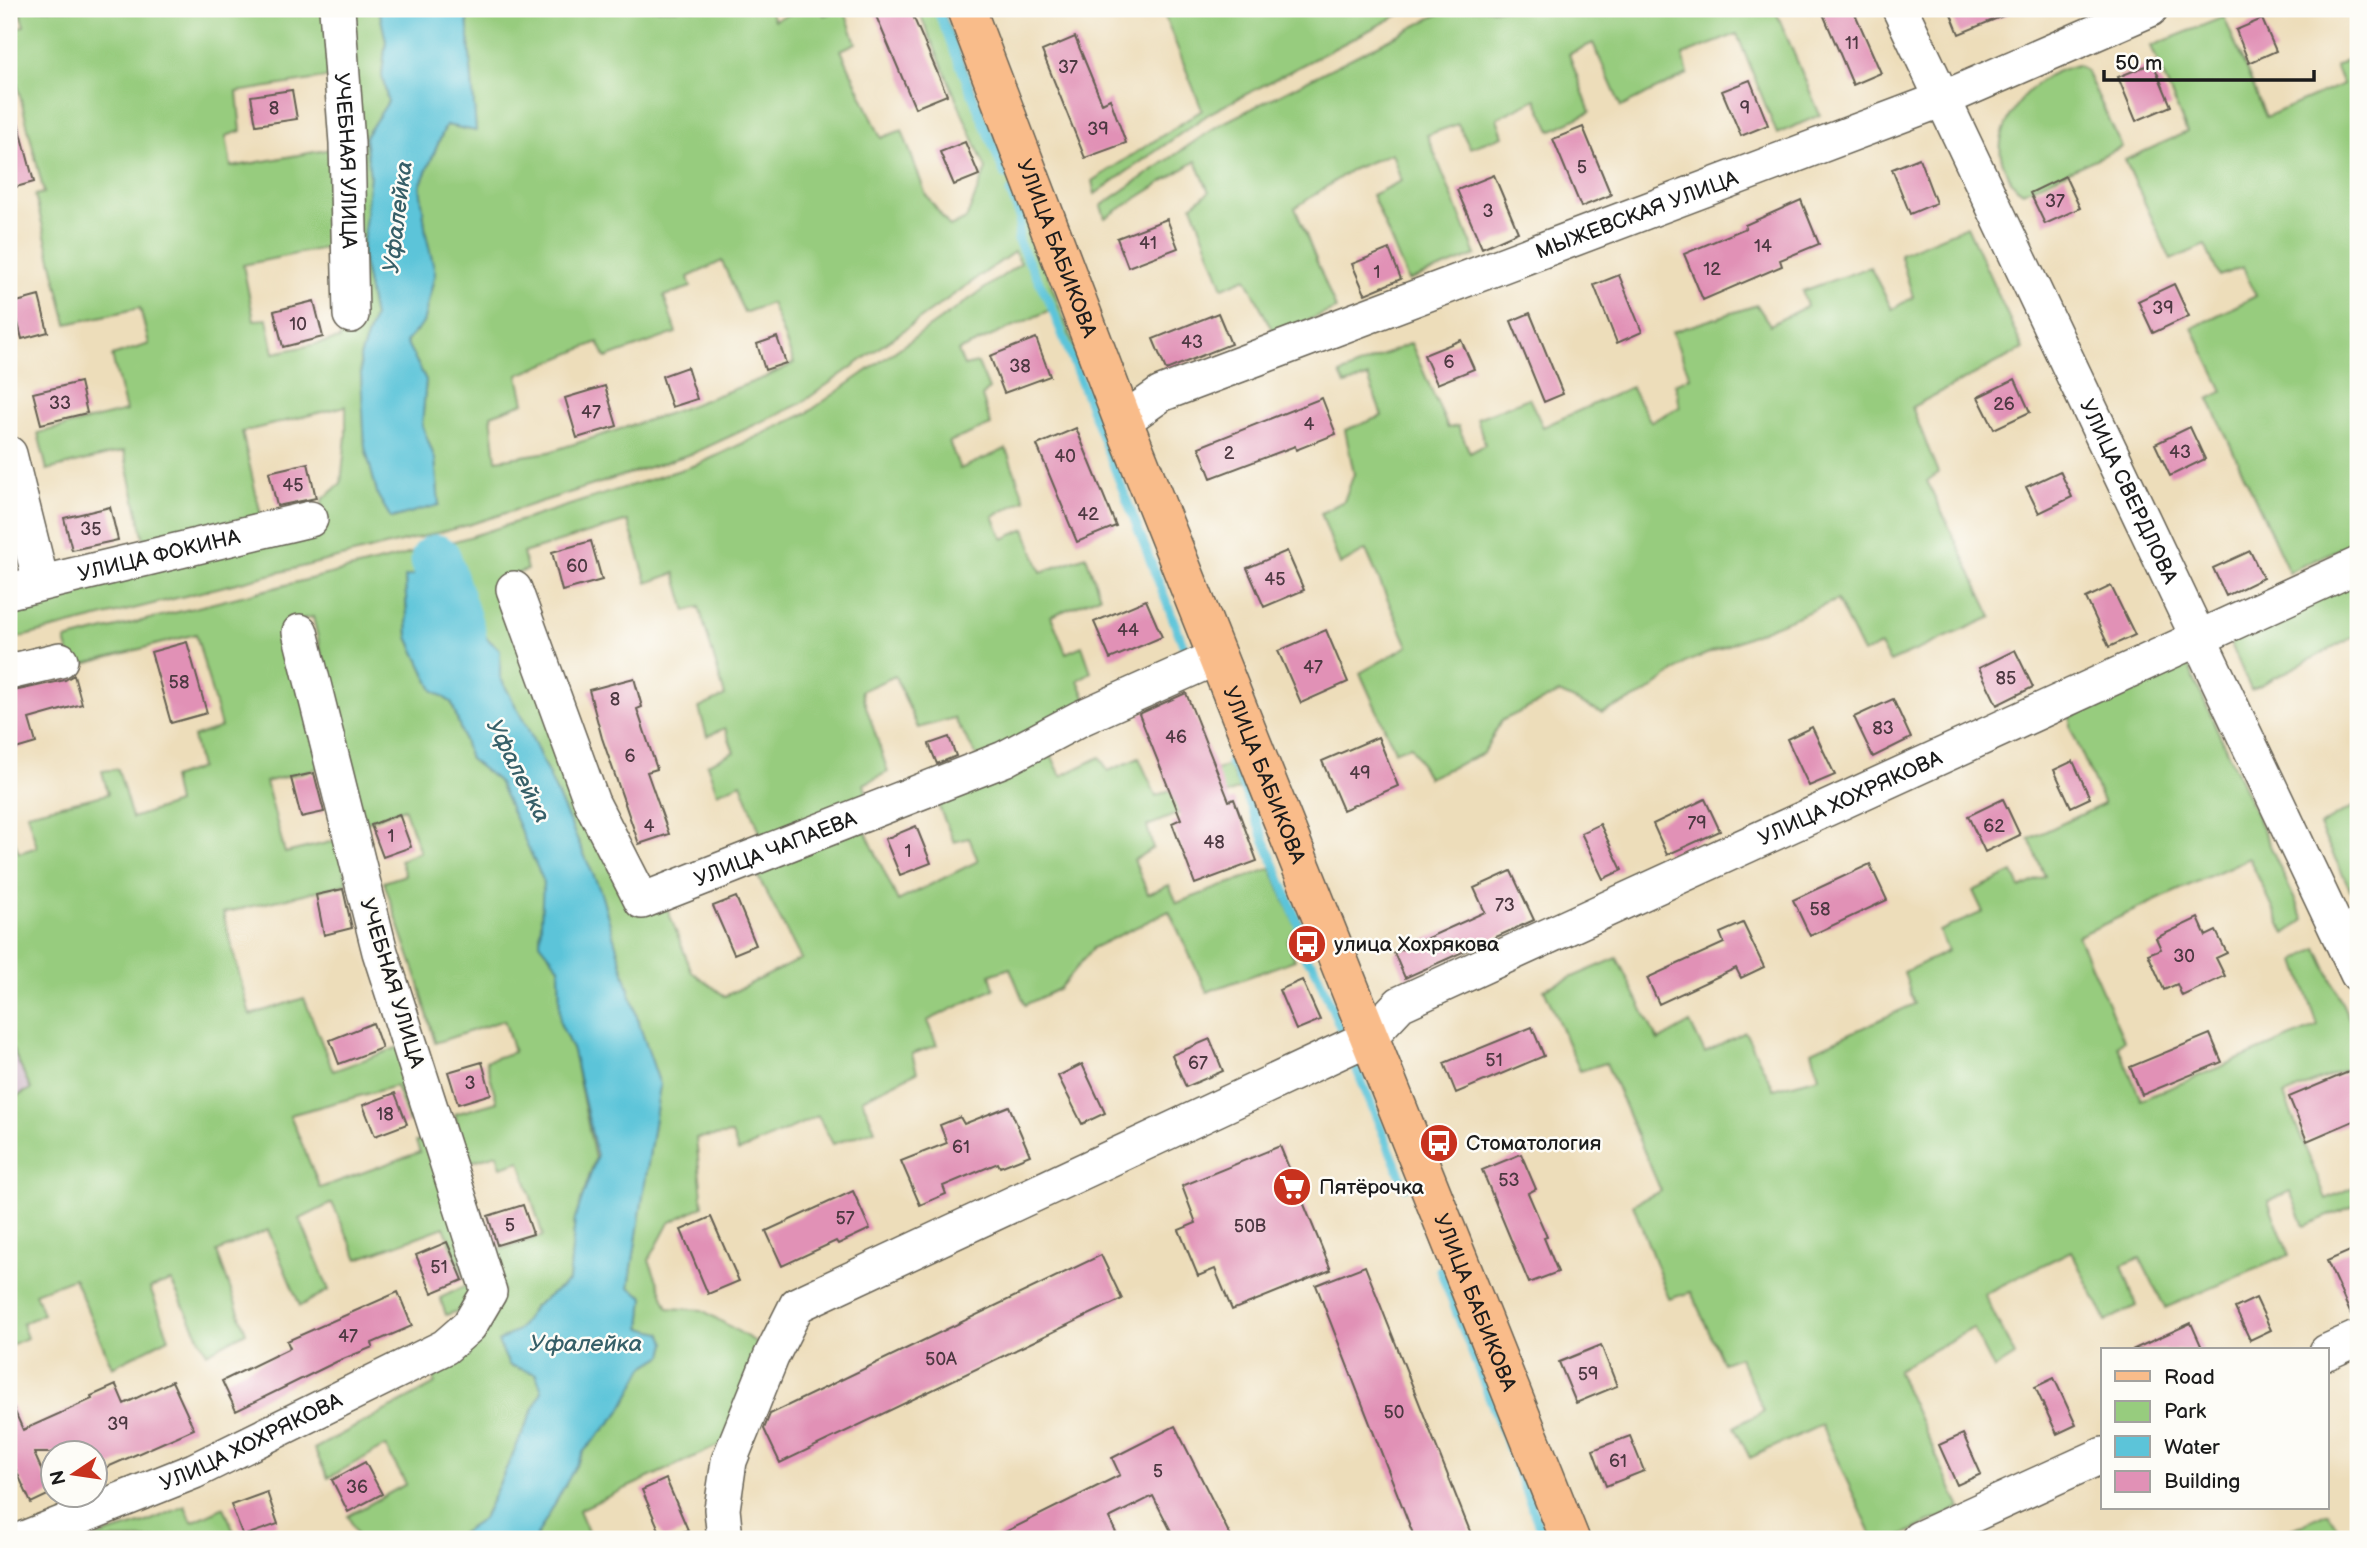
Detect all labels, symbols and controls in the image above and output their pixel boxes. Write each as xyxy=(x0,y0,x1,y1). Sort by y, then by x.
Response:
house number: 11 xyxy=(1845,33,1859,54)
scale bar xyxy=(2104,38,2314,82)
text: 50 m xyxy=(2115,51,2162,76)
house number: 37 xyxy=(1058,57,1078,78)
street label: УЧЕБНАЯ УЛИЦА xyxy=(329,72,362,249)
house number: 8 xyxy=(269,98,279,119)
house number: 9 xyxy=(1740,98,1750,119)
house number: 39 xyxy=(1087,119,1109,140)
street label: УЛИЦА БАБИКОВА xyxy=(1012,156,1103,341)
house number: 5 xyxy=(1577,157,1587,178)
water label: Уфалейка xyxy=(377,159,419,275)
street label: МЫЖЕВСКАЯ УЛИЦА xyxy=(1532,165,1742,264)
house number: 37 xyxy=(2045,191,2065,212)
house number: 3 xyxy=(1482,201,1494,222)
house number: 41 xyxy=(1139,233,1157,254)
house number: 14 xyxy=(1754,236,1772,257)
house number: 12 xyxy=(1703,259,1721,280)
house number: 1 xyxy=(1374,262,1380,283)
house number: 39 xyxy=(2152,298,2174,319)
house number: 10 xyxy=(289,314,307,335)
house number: 43 xyxy=(1181,332,1203,353)
house number: 6 xyxy=(1444,352,1455,373)
house number: 38 xyxy=(1009,356,1031,377)
house number: 33 xyxy=(49,393,71,414)
house number: 26 xyxy=(1993,394,2015,415)
street label: УЛИЦА СВЕРДЛОВА xyxy=(2075,395,2183,588)
house number: 47 xyxy=(581,402,601,423)
house number: 4 xyxy=(1304,414,1315,435)
house number: 43 xyxy=(2169,442,2191,463)
house number: 2 xyxy=(1224,443,1235,464)
house number: 40 xyxy=(1054,446,1076,467)
house number: 45 xyxy=(282,475,304,496)
house number: 42 xyxy=(1077,504,1099,525)
house number: 35 xyxy=(80,519,102,540)
street label: УЛИЦА ФОКИНА xyxy=(75,524,243,587)
house number: 60 xyxy=(566,556,588,577)
house number: 45 xyxy=(1264,569,1286,590)
house number: 44 xyxy=(1117,620,1139,641)
house number: 47 xyxy=(1303,657,1323,678)
house number: 85 xyxy=(1996,668,2016,689)
house number: 58 xyxy=(169,672,189,693)
street label: УЛИЦА БАБИКОВА xyxy=(1218,683,1311,867)
house number: 8 xyxy=(610,689,620,710)
water label: Уфалейка xyxy=(480,714,556,828)
house number: 83 xyxy=(1872,718,1894,739)
house number: 46 xyxy=(1165,727,1187,748)
street label: УЛИЦА ХОХРЯКОВА xyxy=(1754,745,1946,851)
house number: 6 xyxy=(625,746,636,767)
house number: 49 xyxy=(1349,763,1371,784)
street label: УЛИЦА ЧАПАЕВА xyxy=(691,806,860,892)
house number: 79 xyxy=(1687,813,1707,834)
house number: 4 xyxy=(644,816,655,837)
house number: 62 xyxy=(1983,816,2005,837)
house number: 1 xyxy=(388,826,394,847)
house number: 48 xyxy=(1203,832,1225,853)
house number: 1 xyxy=(905,841,911,862)
street label: УЧЕБНАЯ УЛИЦА xyxy=(354,895,430,1071)
house number: 73 xyxy=(1495,895,1515,916)
house number: 58 xyxy=(1810,899,1830,920)
bus stop icon: улица Хохрякова xyxy=(1286,923,1328,965)
place label: улица Хохрякова xyxy=(1334,932,1500,957)
house number: 30 xyxy=(2173,946,2195,967)
house number: 51 xyxy=(1485,1050,1503,1071)
house number: 67 xyxy=(1188,1053,1208,1074)
house number: 3 xyxy=(464,1073,476,1094)
house number: 18 xyxy=(376,1104,394,1125)
bus stop icon: Стоматология xyxy=(1418,1122,1460,1164)
place label: Стоматология xyxy=(1466,1131,1601,1156)
house number: 61 xyxy=(952,1137,970,1158)
supermarket icon: Пятёрочка xyxy=(1271,1166,1313,1208)
house number: 53 xyxy=(1498,1170,1520,1191)
place label: Пятёрочка xyxy=(1319,1175,1425,1200)
house number: 57 xyxy=(835,1208,855,1229)
street label: УЛИЦА БАБИКОВА xyxy=(1429,1210,1522,1395)
house number: 5 xyxy=(505,1215,515,1236)
house number: 50В xyxy=(1234,1216,1266,1237)
house number: 51 xyxy=(430,1257,448,1278)
house number: 47 xyxy=(338,1326,358,1347)
water label: Уфалейка xyxy=(530,1330,642,1358)
legend xyxy=(2101,1348,2328,1510)
house number: 50А xyxy=(925,1349,957,1370)
house number: 59 xyxy=(1578,1364,1598,1385)
text: Road xyxy=(2164,1365,2215,1390)
street label: УЛИЦА ХОХРЯКОВА xyxy=(156,1387,346,1496)
text: Park xyxy=(2164,1399,2207,1424)
house number: 50 xyxy=(1384,1402,1404,1423)
house number: 39 xyxy=(107,1414,129,1435)
text: Water xyxy=(2164,1435,2220,1460)
north arrow xyxy=(38,1440,108,1510)
house number: 61 xyxy=(1609,1451,1627,1472)
house number: 5 xyxy=(1153,1461,1163,1482)
text: N xyxy=(46,1468,72,1487)
text: Building xyxy=(2164,1469,2240,1494)
house number: 36 xyxy=(346,1477,368,1498)

